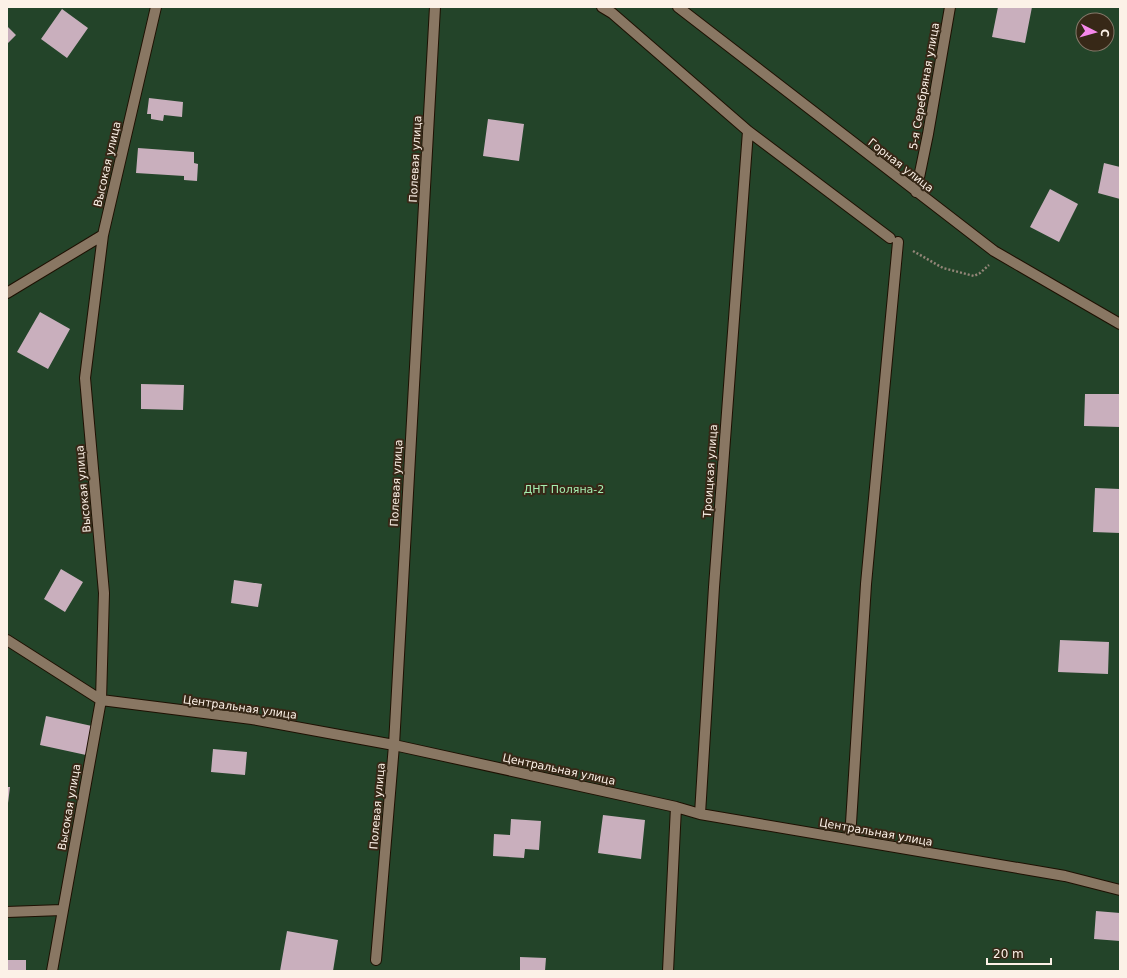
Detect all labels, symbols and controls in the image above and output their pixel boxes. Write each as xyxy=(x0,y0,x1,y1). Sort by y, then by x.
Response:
north arrow xyxy=(1075,12,1115,52)
street label: 5-я Серебряная улица xyxy=(907,22,942,151)
text: С xyxy=(1098,28,1111,38)
street label: Полевая улица xyxy=(407,115,424,203)
street label: Высокая улица xyxy=(91,120,124,208)
street label: Горная улица xyxy=(865,136,936,195)
street label: Троицкая улица xyxy=(701,424,720,519)
street label: Полевая улица xyxy=(388,439,405,527)
street label: Высокая улица xyxy=(73,445,94,533)
park label: ДНТ Поляна-2 xyxy=(524,483,604,496)
street label: Центральная улица xyxy=(182,693,298,722)
street label: Центральная улица xyxy=(501,751,617,788)
street label: Полевая улица xyxy=(367,762,388,850)
street label: Высокая улица xyxy=(55,763,83,851)
street label: Центральная улица xyxy=(818,816,934,849)
scale bar xyxy=(987,940,1051,966)
text: 20 m xyxy=(993,947,1024,961)

